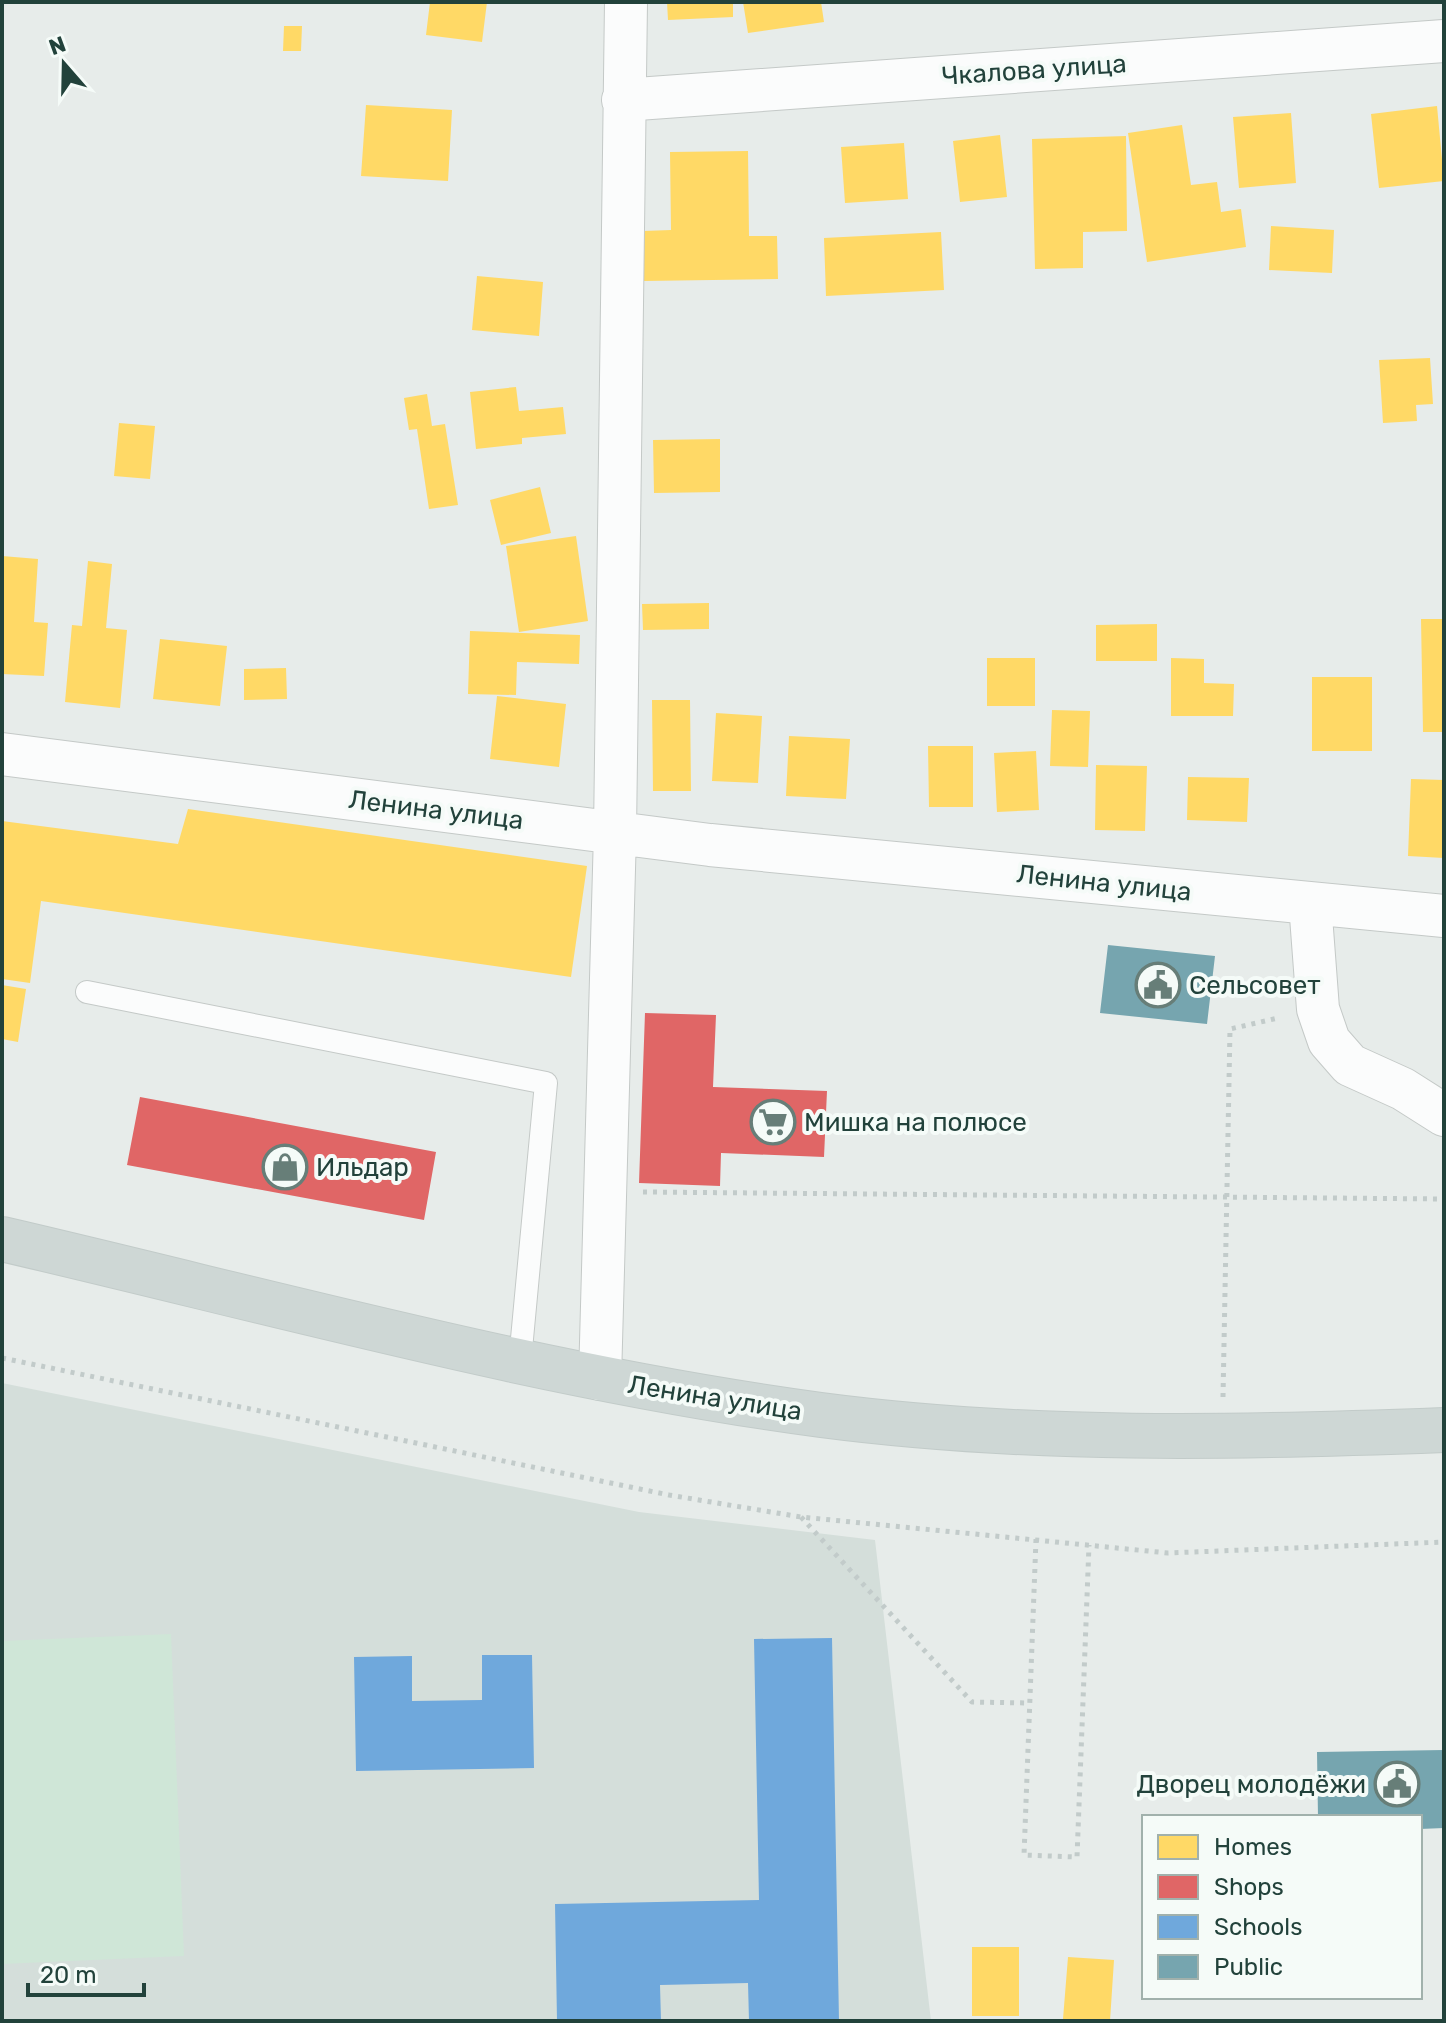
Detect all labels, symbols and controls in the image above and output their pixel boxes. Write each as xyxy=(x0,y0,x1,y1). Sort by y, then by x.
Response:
north arrow xyxy=(24,24,104,104)
text: N xyxy=(45,30,69,61)
street label: Чкалова улица xyxy=(940,48,1128,92)
street label: Ленина улица xyxy=(347,784,525,836)
street label: Ленина улица xyxy=(1015,858,1193,908)
public building icon: Сельсовет xyxy=(1134,961,1182,1009)
place label: Сельсовет xyxy=(1189,970,1321,1001)
supermarket icon: Мишка на полюсе xyxy=(749,1098,797,1146)
place label: Мишка на полюсе xyxy=(804,1107,1027,1138)
shop icon: Ильдар xyxy=(261,1143,309,1191)
place label: Ильдар xyxy=(316,1152,409,1183)
street label: Ленина улица xyxy=(626,1369,804,1427)
public building icon: Дворец молодёжи xyxy=(1373,1760,1421,1808)
place label: Дворец молодёжи xyxy=(1136,1769,1366,1800)
legend xyxy=(1142,1815,1422,1999)
text: Homes xyxy=(1214,1833,1292,1861)
text: Shops xyxy=(1214,1873,1284,1901)
text: Schools xyxy=(1214,1913,1302,1941)
scale bar xyxy=(28,1947,144,1997)
text: Public xyxy=(1214,1953,1283,1981)
text: 20 m xyxy=(40,1961,97,1989)

